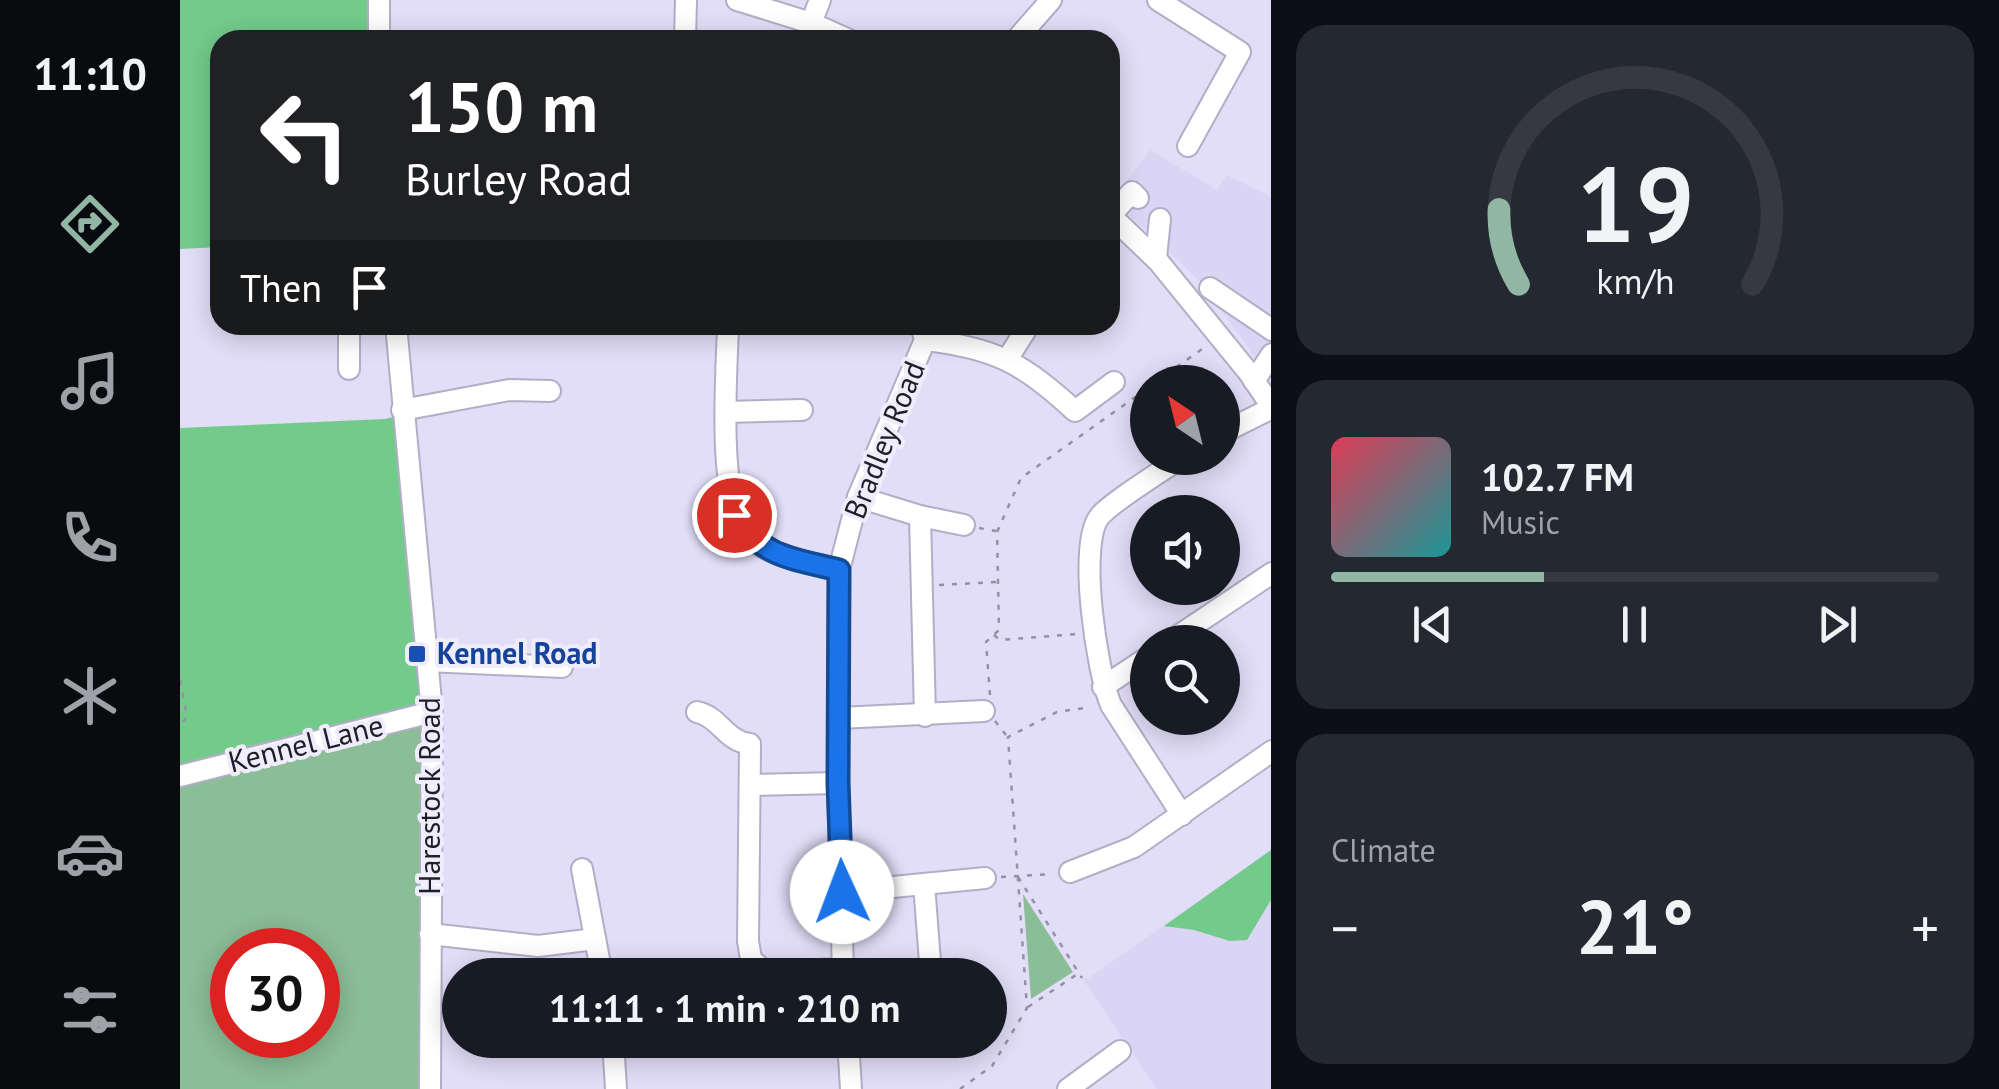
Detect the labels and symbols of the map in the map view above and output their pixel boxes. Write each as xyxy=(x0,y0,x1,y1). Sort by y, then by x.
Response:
street label: Bradley Road xyxy=(834,355,933,524)
north arrow xyxy=(1130,365,1240,475)
pin xyxy=(692,473,777,558)
place label: Kennel Road xyxy=(437,633,598,672)
marker: Kennel Road xyxy=(406,643,428,665)
street label: Harestock Road xyxy=(409,697,448,895)
street label: Kennel Lane xyxy=(224,704,387,781)
position arrow xyxy=(790,840,894,944)
speed limit sign: 30 xyxy=(210,928,340,1058)

